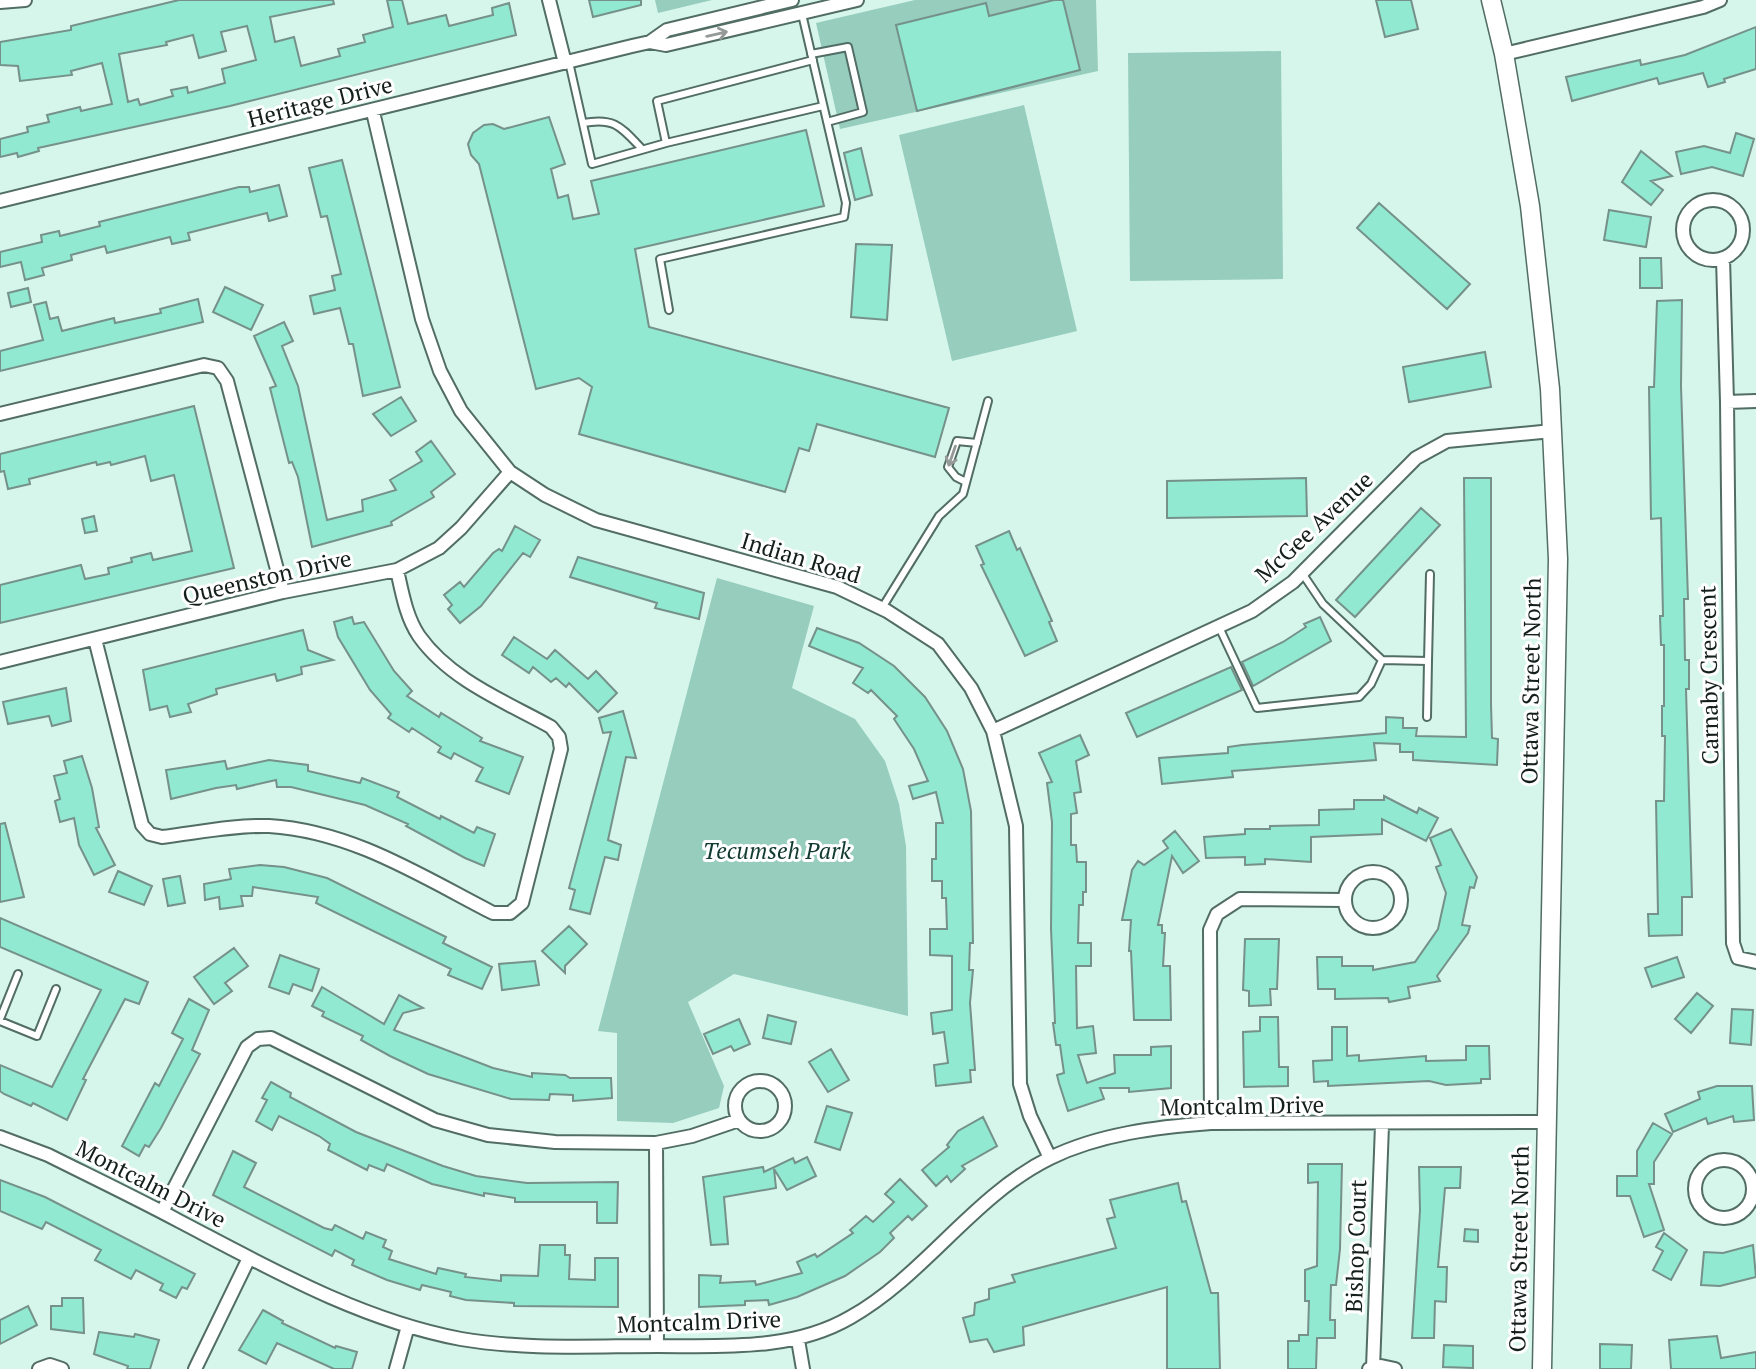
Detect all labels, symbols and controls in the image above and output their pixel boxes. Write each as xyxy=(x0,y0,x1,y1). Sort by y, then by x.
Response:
one-way arrow xyxy=(705,26,728,40)
street label: Heritage Drive xyxy=(244,69,396,134)
one-way arrow xyxy=(945,445,958,467)
street label: McGee Avenue xyxy=(1248,464,1379,589)
street label: Indian Road xyxy=(737,525,865,590)
street label: Queenston Drive xyxy=(179,542,354,611)
street label: Ottawa Street North xyxy=(1513,577,1548,785)
street label: Carnaby Crescent xyxy=(1691,585,1726,765)
park label: Tecumseh Park xyxy=(703,835,852,866)
street label: Montcalm Drive xyxy=(1160,1089,1324,1122)
street label: Montcalm Drive xyxy=(71,1132,232,1235)
street label: Ottawa Street North xyxy=(1501,1145,1536,1353)
street label: Bishop Court xyxy=(1338,1178,1373,1313)
street label: Montcalm Drive xyxy=(616,1303,782,1340)

